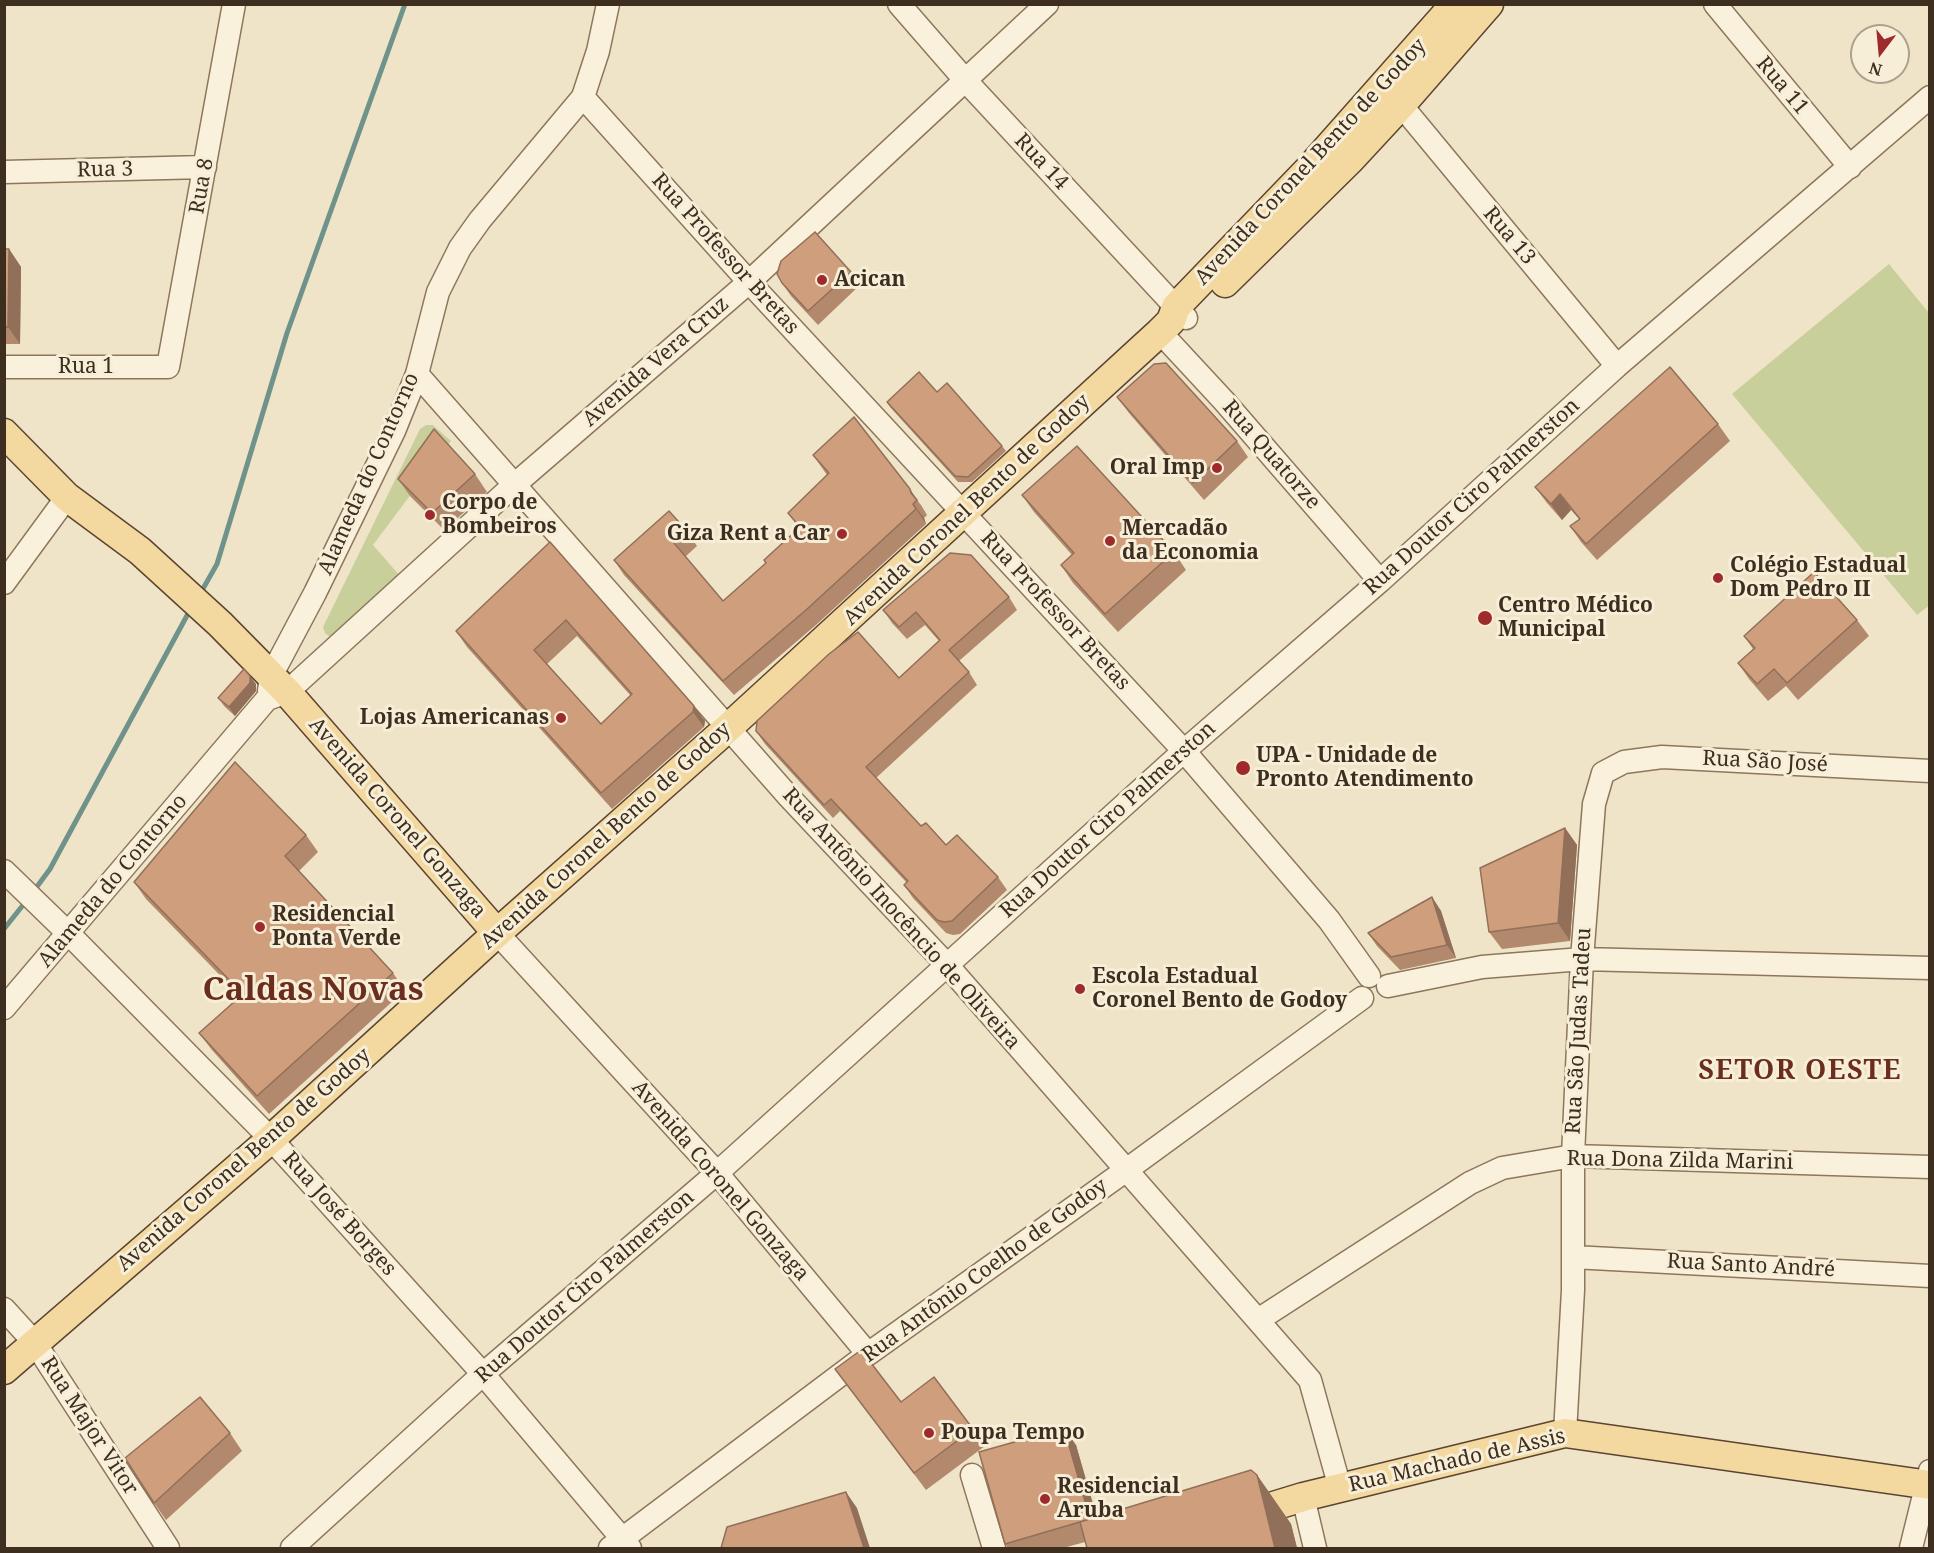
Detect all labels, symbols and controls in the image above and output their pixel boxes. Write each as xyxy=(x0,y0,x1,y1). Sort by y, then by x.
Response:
north arrow xyxy=(1850,24,1910,84)
street label: Avenida Coronel Bento de Godoy xyxy=(1190,34,1432,290)
street label: Rua 11 xyxy=(1751,52,1813,120)
text: N xyxy=(1867,57,1885,82)
street label: Rua 14 xyxy=(1009,129,1073,195)
street label: Rua 8 xyxy=(185,156,219,216)
street label: Rua 3 xyxy=(77,157,133,183)
street label: Rua Professor Bretas xyxy=(646,168,804,340)
street label: Rua 13 xyxy=(1478,202,1540,270)
place label: Acican xyxy=(834,267,906,293)
marker: Acican xyxy=(815,273,829,287)
street label: Avenida Vera Cruz xyxy=(578,292,734,432)
street label: Rua 1 xyxy=(58,354,114,380)
street label: Alameda do Contorno xyxy=(313,369,425,579)
street label: Avenida Coronel Bento de Godoy xyxy=(839,389,1095,631)
street label: Rua Doutor Ciro Palmerston xyxy=(1359,393,1585,601)
street label: Rua Quatorze xyxy=(1217,395,1325,515)
place label: Oral Imp xyxy=(1110,455,1205,481)
marker: Oral Imp xyxy=(1210,461,1224,475)
place label: Corpo de Bombeiros xyxy=(442,490,557,540)
marker: Corpo de Bombeiros xyxy=(423,508,437,522)
place label: Mercadão da Economia xyxy=(1122,516,1259,566)
place label: Giza Rent a Car xyxy=(667,521,830,547)
street label: Rua Professor Bretas xyxy=(975,526,1135,696)
marker: Giza Rent a Car xyxy=(835,527,849,541)
marker: Mercadão da Economia xyxy=(1103,534,1117,548)
place label: Colégio Estadual Dom Pedro II xyxy=(1730,553,1906,603)
marker: Colégio Estadual Dom Pedro II xyxy=(1711,571,1725,585)
place label: Centro Médico Municipal xyxy=(1498,593,1653,643)
marker: Centro Médico Municipal xyxy=(1476,609,1494,627)
place label: Lojas Americanas xyxy=(360,705,549,731)
marker: Lojas Americanas xyxy=(554,711,568,725)
street label: Avenida Coronel Gonzaga xyxy=(303,713,491,923)
street label: Rua Doutor Ciro Palmerston xyxy=(995,716,1221,924)
street label: Avenida Coronel Bento de Godoy xyxy=(476,717,736,955)
place label: UPA - Unidade de Pronto Atendimento xyxy=(1256,743,1474,793)
street label: Rua São José xyxy=(1702,746,1828,778)
marker: UPA - Unidade de Pronto Atendimento xyxy=(1234,759,1252,777)
street label: Rua Antônio Inocêncio de Oliveira xyxy=(777,783,1025,1055)
street label: Alameda do Contorno xyxy=(33,789,193,973)
place label: Residencial Ponta Verde xyxy=(272,902,401,952)
marker: Residencial Ponta Verde xyxy=(253,920,267,934)
street label: Rua São Judas Tadeu xyxy=(1561,927,1597,1135)
place label: Escola Estadual Coronel Bento de Godoy xyxy=(1092,964,1347,1014)
district label: Caldas Novas xyxy=(202,971,424,1011)
marker: Escola Estadual Coronel Bento de Godoy xyxy=(1073,982,1087,996)
street label: Avenida Coronel Bento de Godoy xyxy=(112,1043,376,1277)
district label: SETOR OESTE xyxy=(1698,1055,1902,1087)
street label: Avenida Coronel Gonzaga xyxy=(626,1076,814,1286)
street label: Rua Dona Zilda Marini xyxy=(1566,1146,1794,1176)
street label: Rua José Borges xyxy=(277,1147,401,1281)
street label: Rua Antônio Coelho de Godoy xyxy=(857,1174,1113,1368)
street label: Rua Doutor Ciro Palmerston xyxy=(470,1185,700,1389)
street label: Rua Santo André xyxy=(1666,1249,1836,1283)
street label: Rua Major Vitor xyxy=(35,1352,143,1500)
place label: Poupa Tempo xyxy=(941,1420,1085,1446)
street label: Rua Machado de Assis xyxy=(1346,1424,1568,1498)
marker: Poupa Tempo xyxy=(922,1426,936,1440)
place label: Residencial Aruba xyxy=(1057,1474,1180,1524)
marker: Residencial Aruba xyxy=(1038,1492,1052,1506)

